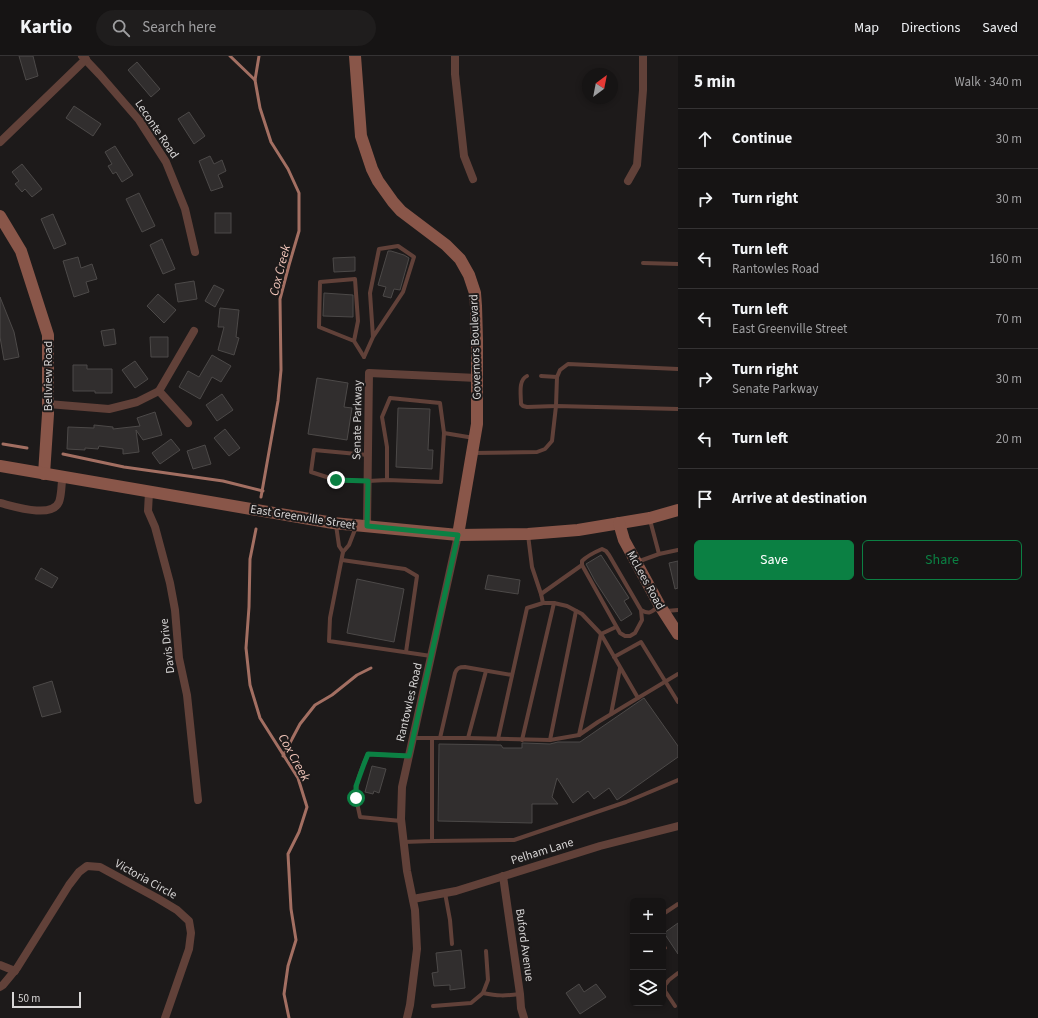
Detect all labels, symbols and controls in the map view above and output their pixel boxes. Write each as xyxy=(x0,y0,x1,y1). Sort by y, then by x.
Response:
search box xyxy=(96,10,376,46)
text: Kartio xyxy=(20,14,72,41)
icon: search xyxy=(110,17,132,39)
text: Search here xyxy=(142,17,216,38)
text: Map xyxy=(854,18,879,38)
text: Directions xyxy=(901,18,960,38)
text: Saved xyxy=(982,18,1018,38)
north arrow xyxy=(582,68,618,104)
text: 5 min xyxy=(694,70,735,94)
text: Walk · 340 m xyxy=(954,73,1022,91)
street label: Leconte Road xyxy=(131,96,183,162)
icon: ahead xyxy=(694,128,716,150)
text: Continue xyxy=(732,128,792,149)
text: 30 m xyxy=(996,130,1022,148)
icon: right xyxy=(694,188,716,210)
text: Turn right xyxy=(732,188,798,209)
text: 30 m xyxy=(996,190,1022,208)
text: Turn left xyxy=(732,239,788,260)
water label: Cox Creek xyxy=(265,242,295,298)
icon: left xyxy=(694,248,716,270)
text: 160 m xyxy=(989,250,1022,268)
text: Rantowles Road xyxy=(732,260,819,278)
street label: Governors Boulevard xyxy=(465,294,486,400)
text: Turn left xyxy=(732,299,788,320)
icon: left xyxy=(694,308,716,330)
text: 70 m xyxy=(996,310,1022,328)
text: East Greenville Street xyxy=(732,320,848,338)
street label: Bellview Road xyxy=(40,341,57,411)
text: Turn right xyxy=(732,359,798,380)
icon: right xyxy=(694,368,716,390)
text: 30 m xyxy=(996,370,1022,388)
street label: Senate Parkway xyxy=(348,380,367,460)
text: Senate Parkway xyxy=(732,380,818,398)
icon: left xyxy=(694,428,716,450)
text: Turn left xyxy=(732,428,788,449)
text: 20 m xyxy=(996,430,1022,448)
route end xyxy=(327,471,345,489)
icon: arrive xyxy=(694,488,716,510)
text: Arrive at destination xyxy=(732,488,867,509)
street label: East Greenville Street xyxy=(249,501,357,534)
button: Save xyxy=(694,540,854,580)
button: Share xyxy=(862,540,1022,580)
street label: McLees Road xyxy=(622,548,669,613)
street label: Davis Drive xyxy=(156,617,179,674)
street label: Rantowles Road xyxy=(392,661,427,743)
water label: Cox Creek xyxy=(274,730,315,785)
route start xyxy=(347,789,365,807)
street label: Pelham Lane xyxy=(509,834,576,869)
street label: Victoria Circle xyxy=(112,855,180,904)
map controls xyxy=(630,898,666,1006)
button: + xyxy=(630,898,666,934)
street label: Buford Avenue xyxy=(511,907,538,983)
button: − xyxy=(630,934,666,970)
button: layers xyxy=(630,970,666,1006)
scale bar xyxy=(12,990,81,1009)
text: 50 m xyxy=(18,991,40,1006)

